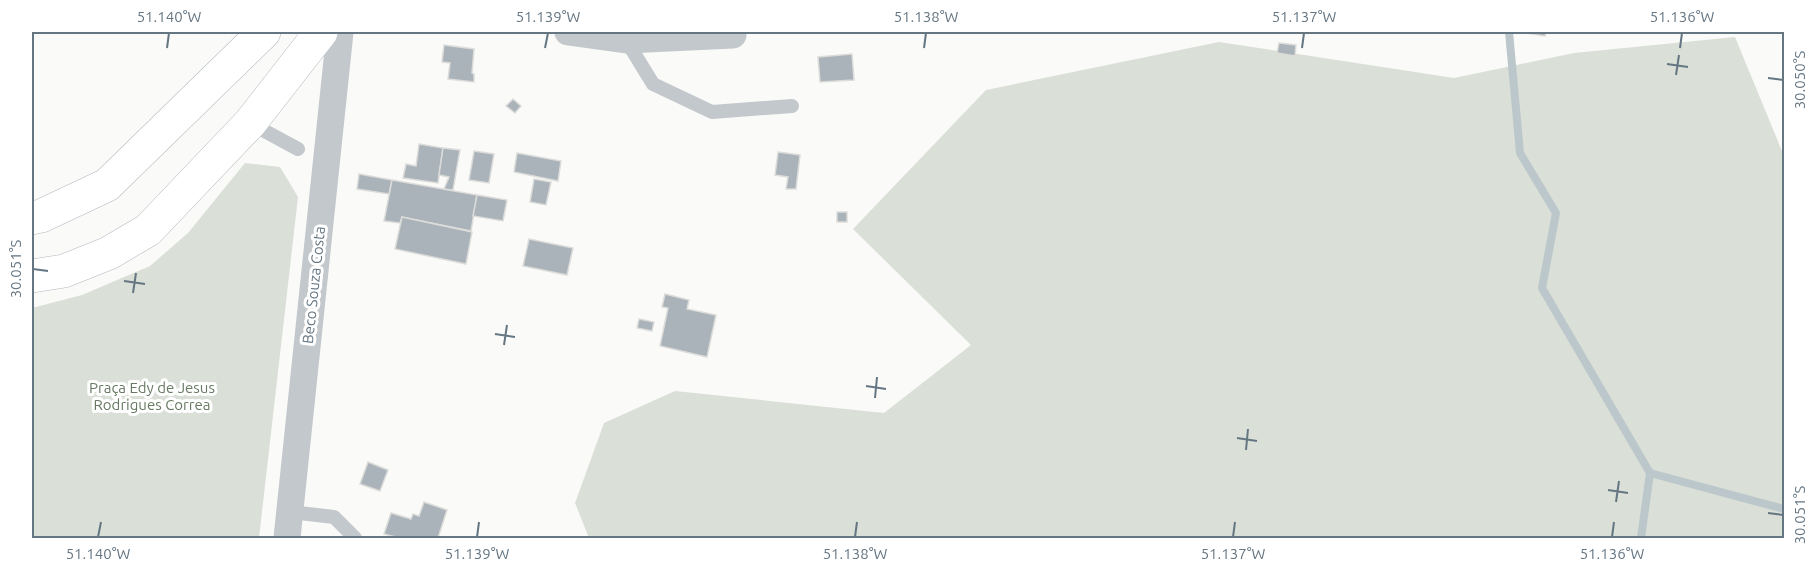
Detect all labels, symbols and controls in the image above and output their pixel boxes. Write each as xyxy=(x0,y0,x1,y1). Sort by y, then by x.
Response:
text: 51.140°W xyxy=(137,8,201,25)
text: 51.139°W xyxy=(516,8,580,25)
text: 51.138°W xyxy=(894,8,958,25)
text: 51.137°W xyxy=(1272,8,1336,25)
text: 51.136°W xyxy=(1650,8,1714,25)
text: 30.050°S xyxy=(1791,51,1808,109)
street label: Beco Souza Costa xyxy=(299,225,328,345)
text: 30.051°S xyxy=(7,240,24,298)
park label: Praça Edy de Jesus Rodrigues Correa xyxy=(89,379,215,413)
text: 30.051°S xyxy=(1791,486,1808,544)
text: 51.140°W xyxy=(66,545,130,562)
text: 51.139°W xyxy=(445,545,509,562)
text: 51.138°W xyxy=(823,545,887,562)
text: 51.137°W xyxy=(1201,545,1265,562)
text: 51.136°W xyxy=(1580,545,1644,562)

